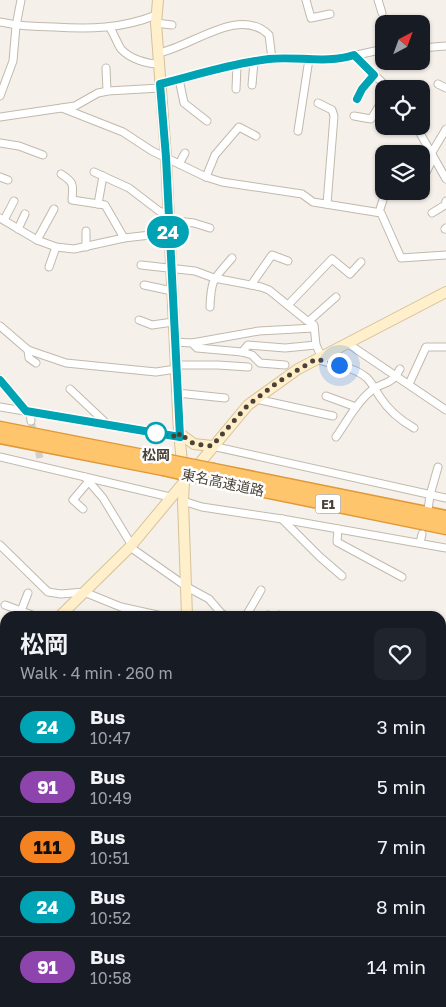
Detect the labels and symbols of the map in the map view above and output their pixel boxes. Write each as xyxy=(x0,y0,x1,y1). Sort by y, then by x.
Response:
north arrow xyxy=(375,15,430,70)
line badge: 24 xyxy=(146,216,190,248)
your location xyxy=(327,353,352,378)
marker: 松岡 xyxy=(145,422,167,444)
place label: 松岡 xyxy=(142,446,170,463)
street label: 東名高速道路 xyxy=(180,465,266,499)
road number: E1 xyxy=(316,494,340,514)

